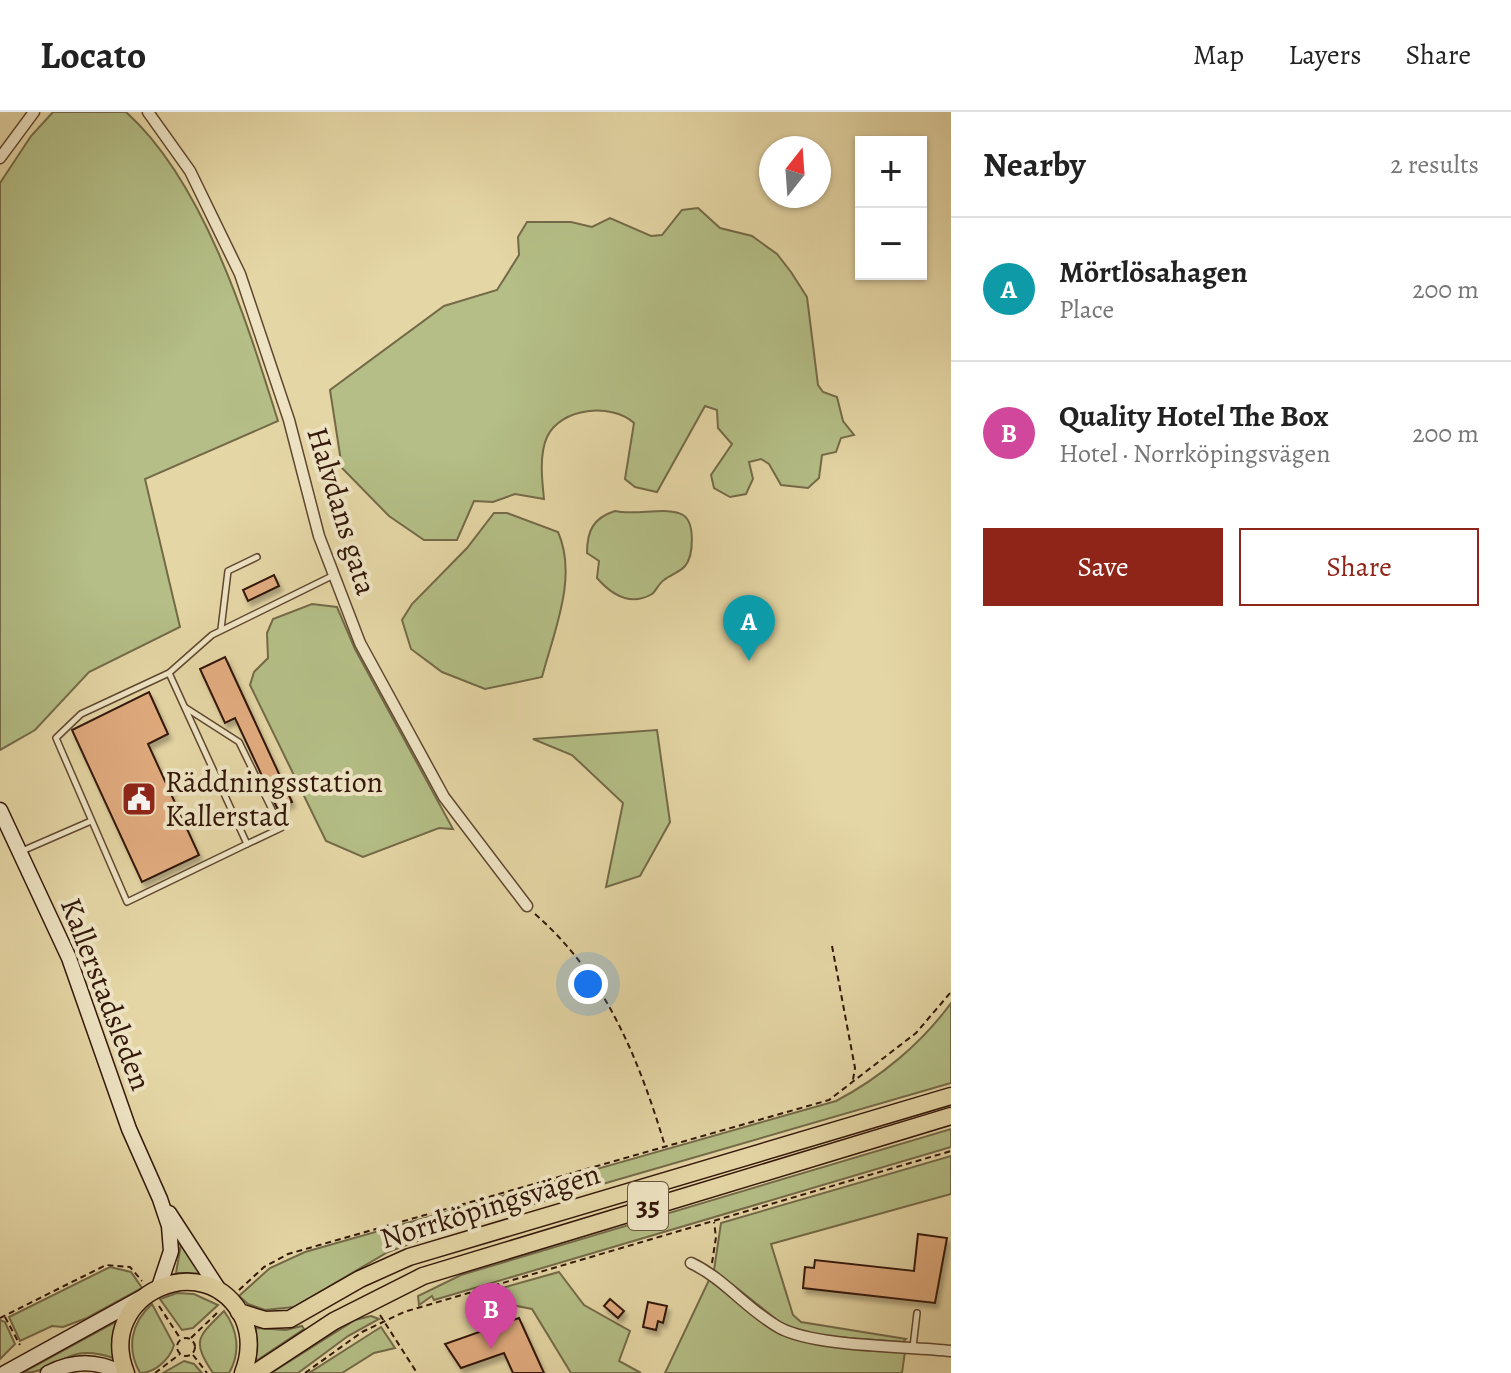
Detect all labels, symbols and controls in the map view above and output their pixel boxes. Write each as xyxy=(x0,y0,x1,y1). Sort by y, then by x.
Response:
text: Locato xyxy=(40,29,146,81)
text: Map xyxy=(1193,36,1244,74)
text: Layers xyxy=(1288,36,1361,74)
text: Share xyxy=(1405,36,1471,74)
north arrow xyxy=(759,136,831,208)
map controls xyxy=(855,136,927,280)
button: + xyxy=(855,136,927,208)
text: Nearby xyxy=(983,141,1086,188)
text: 2 results xyxy=(1390,147,1479,182)
button: − xyxy=(855,208,927,280)
text: Mörtlösahagen xyxy=(1059,252,1248,292)
text: A xyxy=(1001,272,1017,307)
text: 200 m xyxy=(1412,272,1479,307)
text: Place xyxy=(1059,292,1114,327)
text: Quality Hotel The Box xyxy=(1059,396,1328,436)
text: B xyxy=(1001,416,1017,451)
text: 200 m xyxy=(1412,416,1479,451)
street label: Halvdans gata xyxy=(298,422,386,600)
text: Hotel · Norrköpingsvägen xyxy=(1059,436,1330,471)
button: Save xyxy=(983,528,1223,606)
button: Share xyxy=(1239,528,1479,606)
pin: A xyxy=(723,595,775,661)
place label: Räddningsstation Kallerstad xyxy=(165,762,383,836)
public building icon: Räddningsstation Kallerstad xyxy=(120,780,158,818)
street label: Kallerstadsleden xyxy=(51,892,161,1096)
your location xyxy=(568,964,608,1004)
street label: Norrköpingsvägen xyxy=(375,1154,605,1258)
road number: 35 xyxy=(628,1182,668,1230)
pin: B xyxy=(465,1283,517,1349)

